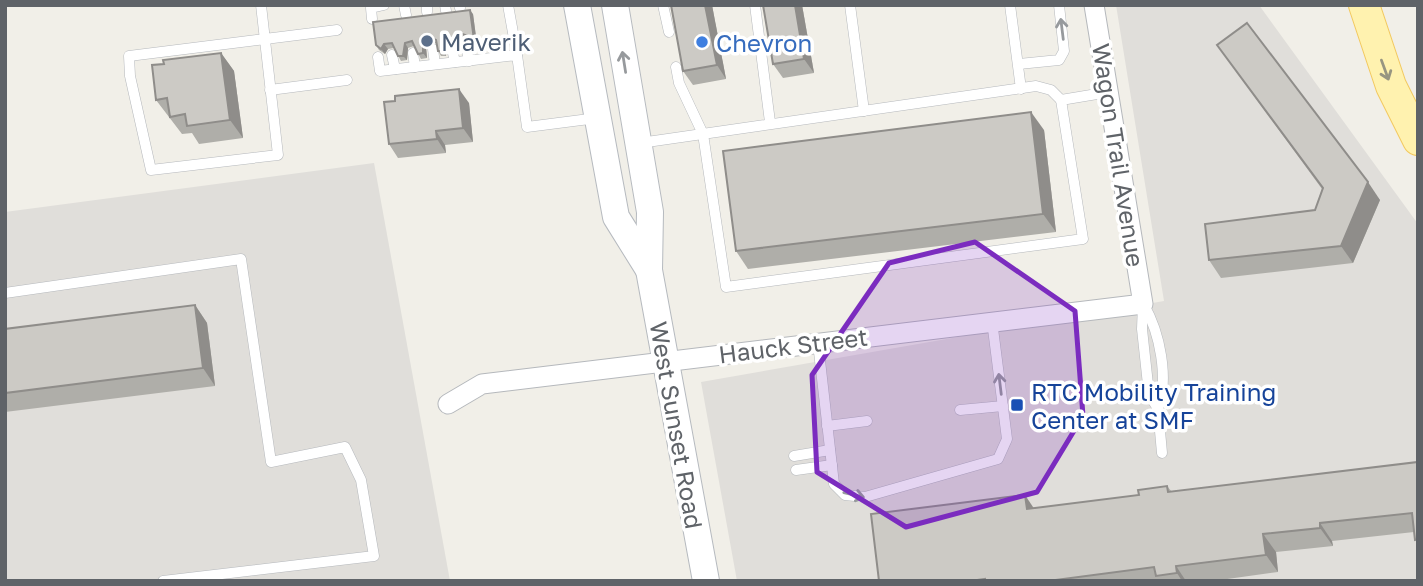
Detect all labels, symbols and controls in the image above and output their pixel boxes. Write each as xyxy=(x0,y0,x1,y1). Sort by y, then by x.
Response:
one-way arrow xyxy=(1055,18,1068,40)
place label: Maverik xyxy=(441,27,531,56)
place label: Chevron xyxy=(716,28,812,57)
marker: Maverik xyxy=(419,33,435,49)
marker: Chevron xyxy=(694,34,710,50)
street label: Wagon Trail Avenue xyxy=(1087,41,1151,269)
one-way arrow xyxy=(617,51,630,74)
one-way arrow xyxy=(1380,59,1392,81)
street label: West Sunset Road xyxy=(644,319,710,531)
street label: Hauck Street xyxy=(717,321,869,369)
one-way arrow xyxy=(994,373,1007,396)
place label: RTC Mobility Training Center at SMF xyxy=(1031,377,1276,434)
marker: RTC Mobility Training Center at SMF xyxy=(1009,397,1025,413)
one-way arrow xyxy=(842,488,865,502)

